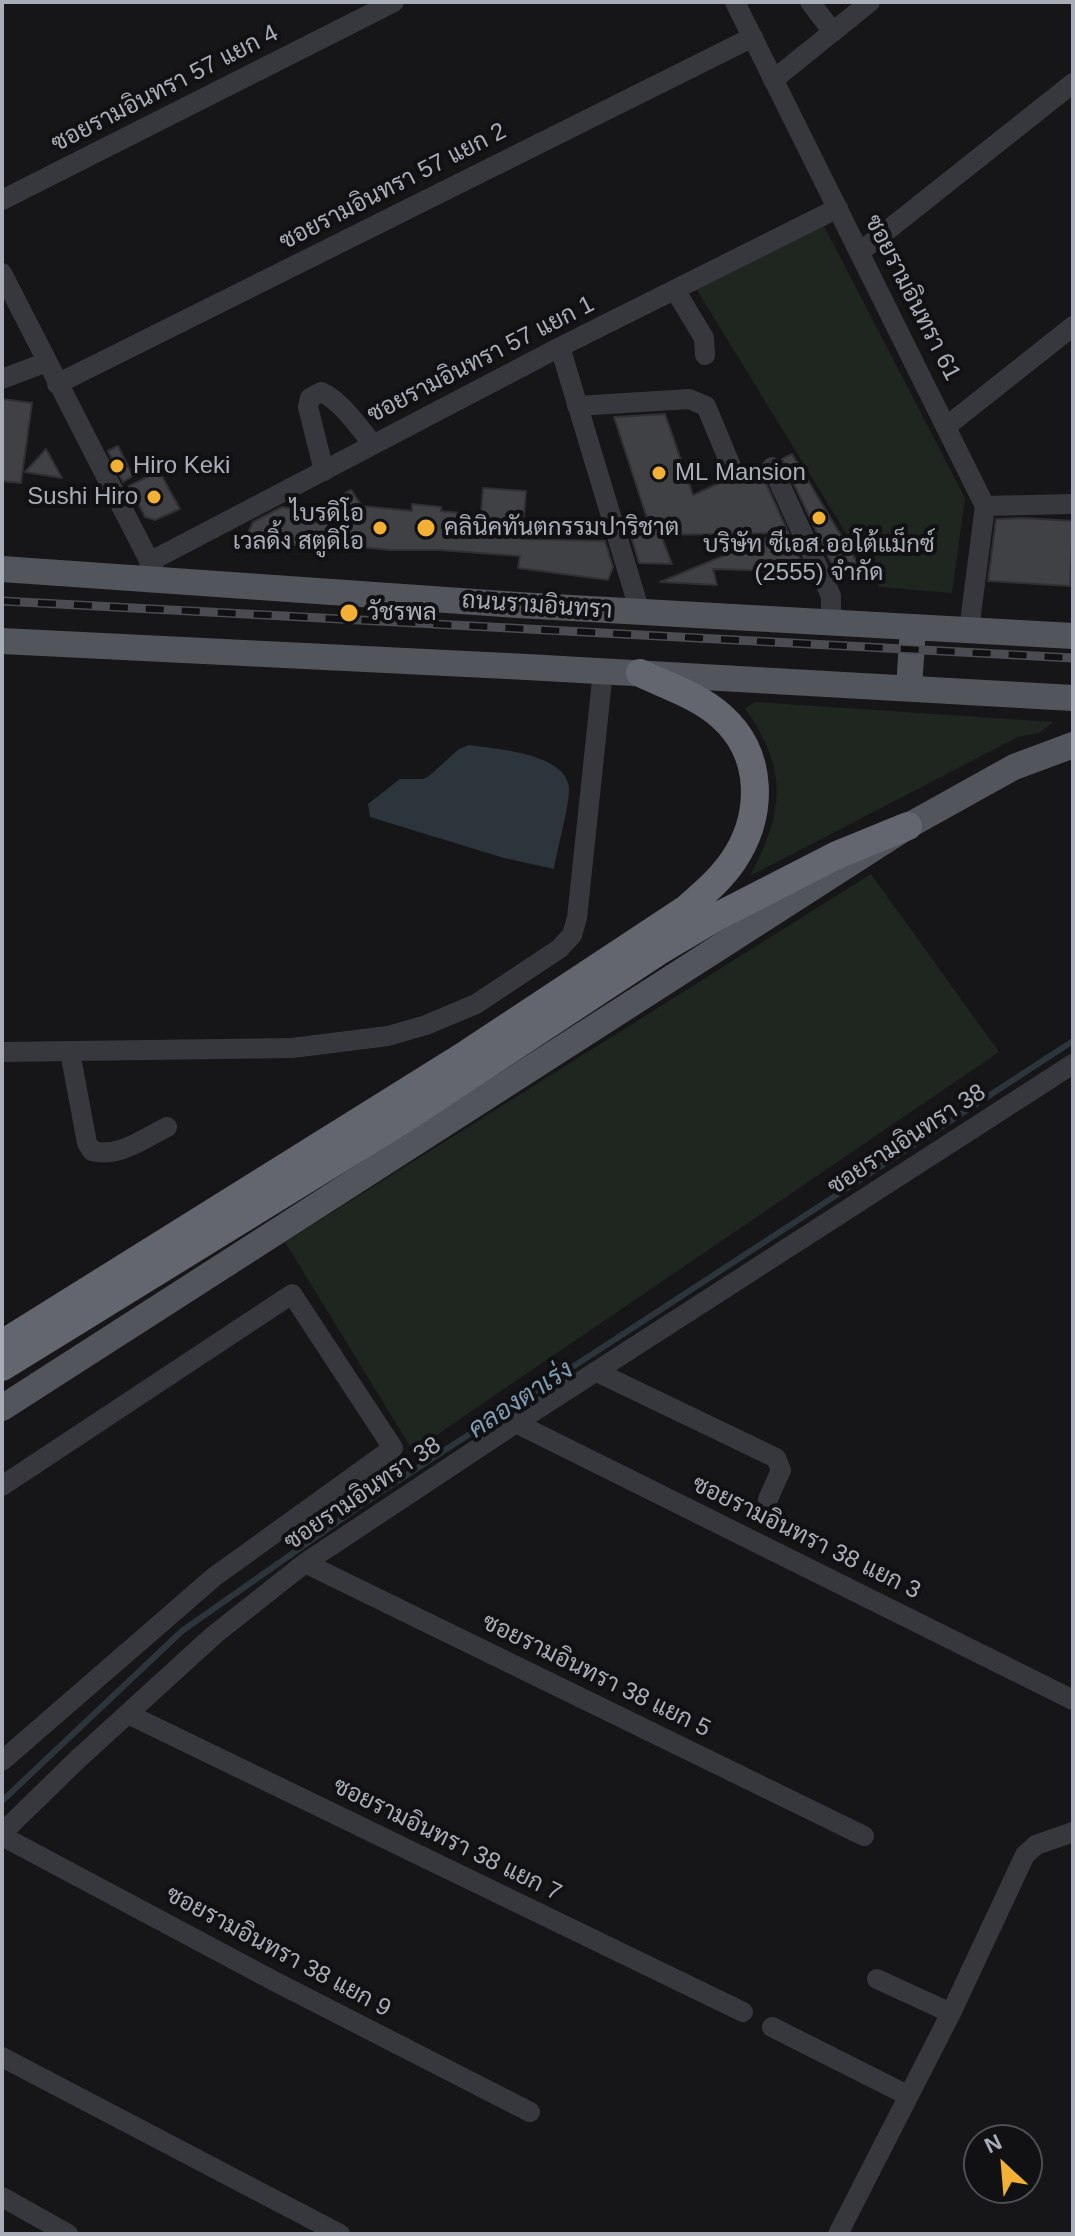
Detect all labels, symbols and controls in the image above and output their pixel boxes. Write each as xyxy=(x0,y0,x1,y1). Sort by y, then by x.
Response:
street label: ซอยรามอินทรา 57 แยก 4 xyxy=(47,19,283,159)
street label: ซอยรามอินทรา 57 แยก 2 xyxy=(275,117,511,257)
street label: ซอยรามอินทรา 61 xyxy=(858,210,966,386)
street label: ซอยรามอินทรา 57 แยก 1 xyxy=(363,290,599,430)
place label: Hiro Keki xyxy=(133,452,230,480)
marker: Hiro Keki xyxy=(108,457,126,475)
place label: ML Mansion xyxy=(675,459,806,487)
marker: ML Mansion xyxy=(650,464,668,482)
place label: Sushi Hiro xyxy=(27,483,138,511)
marker: Sushi Hiro xyxy=(145,488,163,506)
place label: ไบรดิโอ เวลดิ้ง สตูดิโอ xyxy=(233,500,364,556)
marker: บริษัท ซีเอส.ออโต้แม็กซ์ (2555) จำกัด xyxy=(810,509,828,527)
place label: คลินิคทันตกรรมปาริชาต xyxy=(444,514,679,542)
marker: คลินิคทันตกรรมปาริชาต xyxy=(415,517,437,539)
marker: ไบรดิโอ เวลดิ้ง สตูดิโอ xyxy=(371,519,389,537)
place label: บริษัท ซีเอส.ออโต้แม็กซ์ (2555) จำกัด xyxy=(703,531,935,587)
street label: ถนนรามอินทรา xyxy=(461,586,613,626)
place label: วัชรพล xyxy=(367,599,437,627)
marker: วัชรพล xyxy=(338,602,360,624)
street label: ซอยรามอินทรา 38 xyxy=(823,1078,991,1202)
water label: คลองตาเร่ง xyxy=(463,1355,579,1445)
street label: ซอยรามอินทรา 38 xyxy=(279,1431,447,1557)
street label: ซอยรามอินทรา 38 แยก 3 xyxy=(687,1470,925,1606)
street label: ซอยรามอินทรา 38 แยก 5 xyxy=(477,1608,715,1744)
street label: ซอยรามอินทรา 38 แยก 7 xyxy=(328,1772,566,1908)
street label: ซอยรามอินทรา 38 แยก 9 xyxy=(161,1880,395,2024)
north arrow xyxy=(963,2124,1043,2204)
text: N xyxy=(981,2129,1006,2158)

